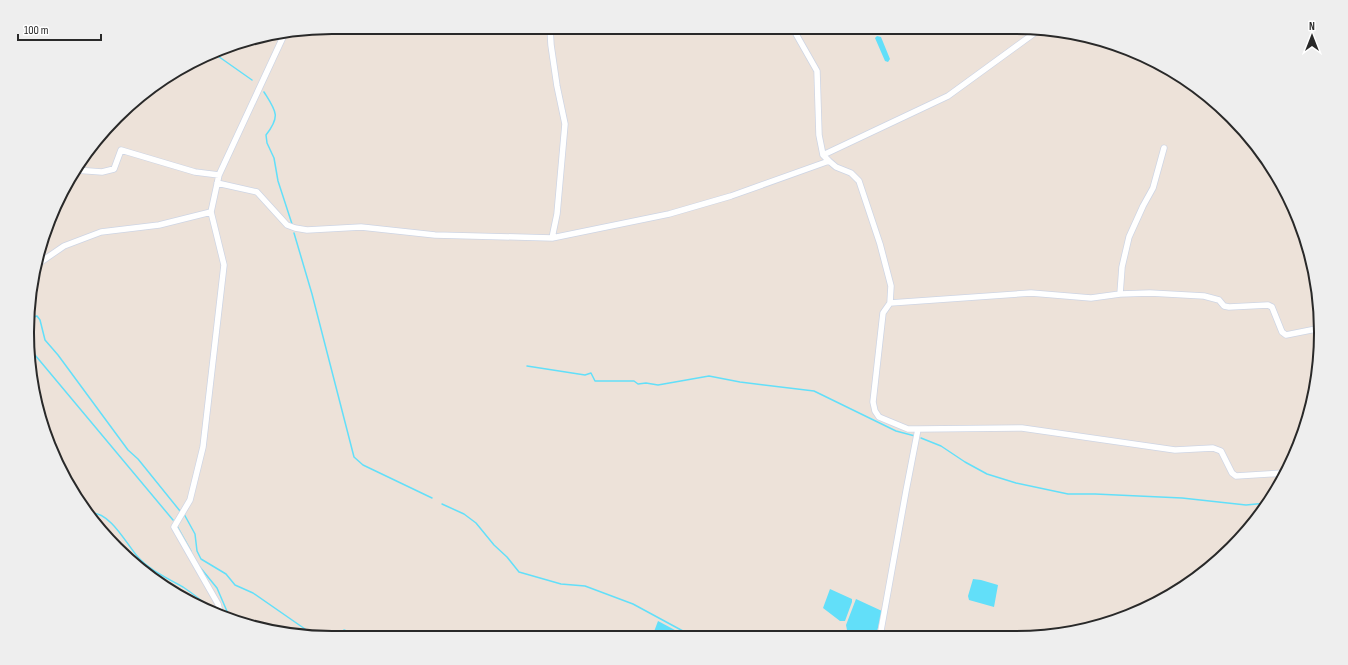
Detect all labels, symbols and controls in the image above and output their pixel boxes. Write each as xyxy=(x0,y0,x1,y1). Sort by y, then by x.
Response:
scale bar xyxy=(18,16,101,42)
north arrow xyxy=(1292,16,1332,56)
text: N xyxy=(1309,20,1315,33)
text: 100 m xyxy=(24,23,49,38)

